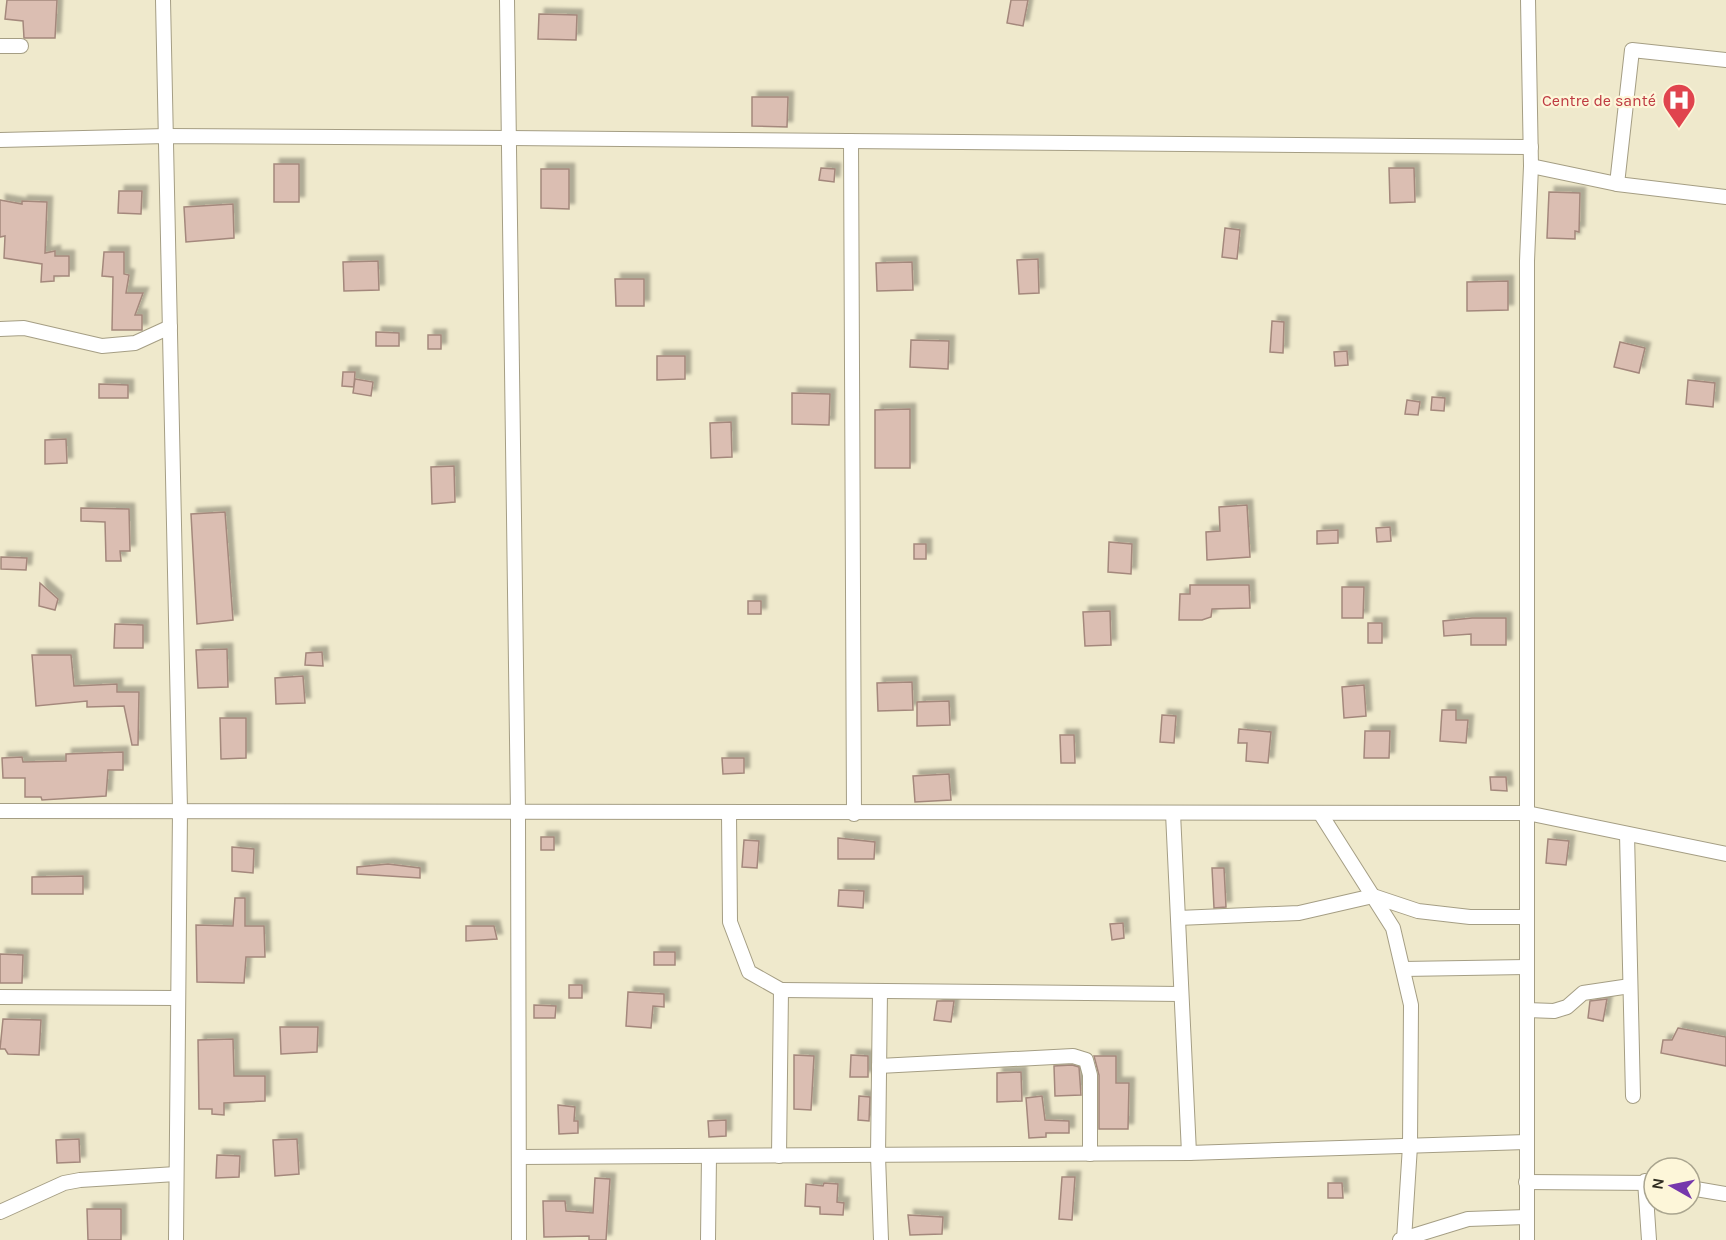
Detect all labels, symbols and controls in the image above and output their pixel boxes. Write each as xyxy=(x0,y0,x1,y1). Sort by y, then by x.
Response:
hospital icon: Centre de santé xyxy=(1661,82,1697,129)
place label: Centre de santé xyxy=(1542,91,1656,110)
north arrow xyxy=(1642,1156,1702,1216)
text: N xyxy=(1647,1177,1668,1191)

